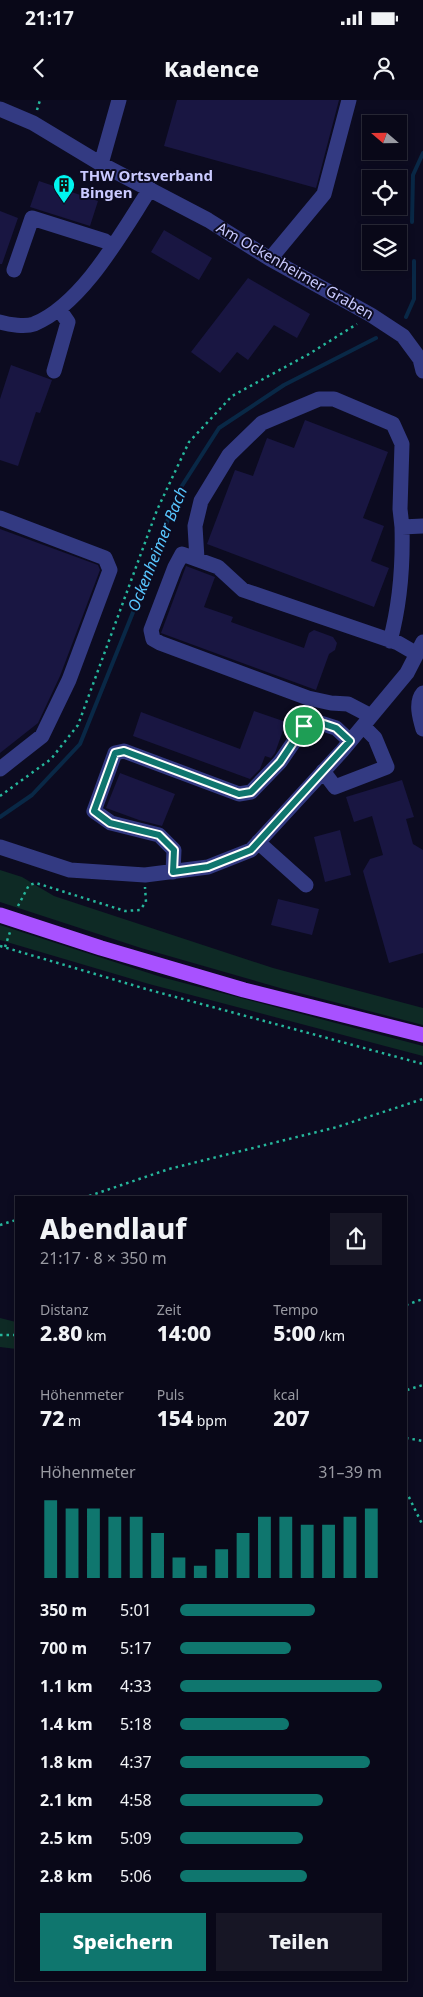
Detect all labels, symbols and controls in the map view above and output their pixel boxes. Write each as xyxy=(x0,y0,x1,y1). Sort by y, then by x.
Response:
text: 21:17 xyxy=(25,5,74,31)
text: Kadence xyxy=(164,53,259,83)
icon: back xyxy=(25,54,53,82)
icon: person xyxy=(370,54,398,82)
north arrow xyxy=(362,115,408,160)
map controls xyxy=(362,115,407,270)
place label: THW Ortsverband Bingen xyxy=(80,165,213,202)
button: locate xyxy=(362,170,407,215)
building icon: THW Ortsverband Bingen xyxy=(52,173,76,204)
street label: Am Ockenheimer Graben xyxy=(213,217,378,323)
button: layers xyxy=(362,225,407,270)
water label: Ockenheimer Bach xyxy=(122,483,192,615)
pin xyxy=(283,705,325,747)
icon: arrive xyxy=(290,712,318,740)
text: Abendlauf xyxy=(40,1209,186,1247)
button: share xyxy=(330,1213,382,1265)
text: 21:17 · 8 × 350 m xyxy=(40,1247,167,1269)
text: Distanz xyxy=(40,1300,89,1319)
text: Zeit xyxy=(157,1300,181,1319)
text: Tempo xyxy=(273,1300,318,1319)
text: 2.80 xyxy=(40,1319,82,1347)
text: 14:00 xyxy=(157,1319,211,1347)
text: 5:00 xyxy=(273,1319,316,1347)
text: km xyxy=(82,1326,107,1345)
text: /km xyxy=(316,1326,345,1345)
text: Höhenmeter xyxy=(40,1385,124,1404)
text: Puls xyxy=(157,1385,184,1404)
text: kcal xyxy=(273,1385,299,1404)
text: 72 xyxy=(40,1404,64,1432)
text: 154 xyxy=(157,1404,193,1432)
text: 207 xyxy=(273,1404,310,1432)
text: m xyxy=(64,1411,81,1430)
text: bpm xyxy=(193,1411,227,1430)
text: Höhenmeter xyxy=(40,1461,136,1483)
text: 31–39 m xyxy=(318,1461,382,1483)
text: 350 m xyxy=(40,1599,87,1621)
text: 5:01 xyxy=(120,1599,152,1621)
text: 700 m xyxy=(40,1637,87,1659)
text: 5:17 xyxy=(120,1637,152,1659)
text: 1.1 km xyxy=(40,1675,92,1697)
text: 4:33 xyxy=(120,1675,152,1697)
text: 1.4 km xyxy=(40,1713,92,1735)
text: 5:18 xyxy=(120,1713,152,1735)
text: 1.8 km xyxy=(40,1751,92,1773)
text: 4:37 xyxy=(120,1751,152,1773)
text: 2.1 km xyxy=(40,1789,92,1811)
text: 4:58 xyxy=(120,1789,152,1811)
text: 2.5 km xyxy=(40,1827,92,1849)
text: 5:09 xyxy=(120,1827,152,1849)
text: 2.8 km xyxy=(40,1865,92,1887)
text: 5:06 xyxy=(120,1865,152,1887)
button: Speichern xyxy=(40,1913,206,1971)
button: Teilen xyxy=(216,1913,382,1971)

